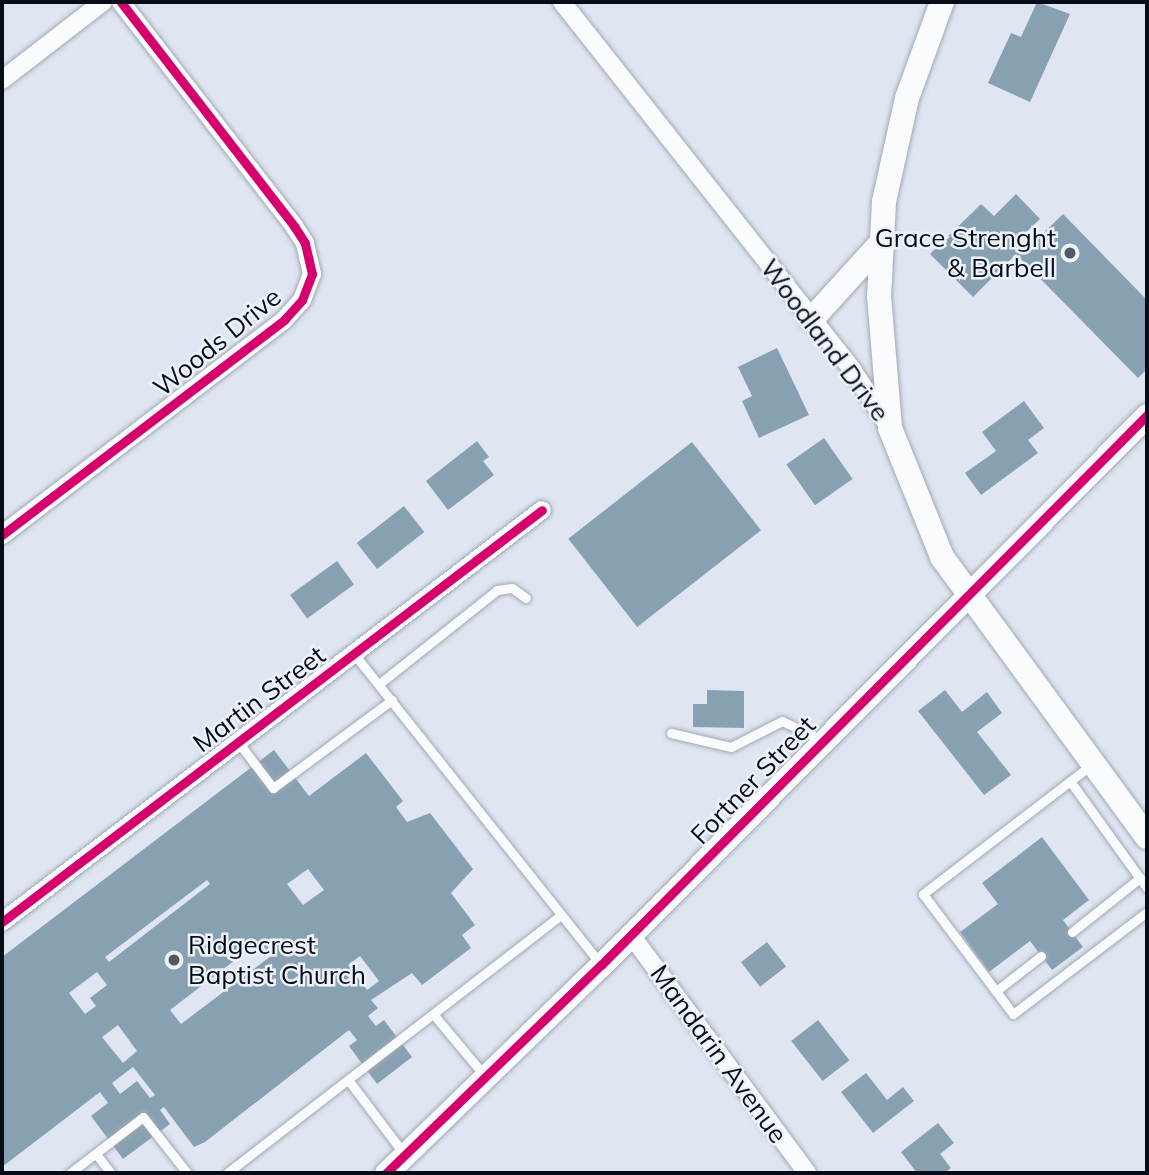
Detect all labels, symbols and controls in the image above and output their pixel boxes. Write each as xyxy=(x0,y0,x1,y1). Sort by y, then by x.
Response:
place label: Grace Strenght & Barbell xyxy=(875,222,1056,284)
marker: Grace Strenght & Barbell xyxy=(1062,245,1078,261)
street label: Woodland Drive xyxy=(754,253,896,427)
street label: Woods Drive xyxy=(147,281,287,403)
street label: Martin Street xyxy=(187,639,331,759)
street label: Fortner Street xyxy=(684,710,822,850)
place label: Ridgecrest Baptist Church xyxy=(188,929,366,990)
marker: Ridgecrest Baptist Church xyxy=(166,952,182,968)
street label: Mandarin Avenue xyxy=(644,959,794,1149)

